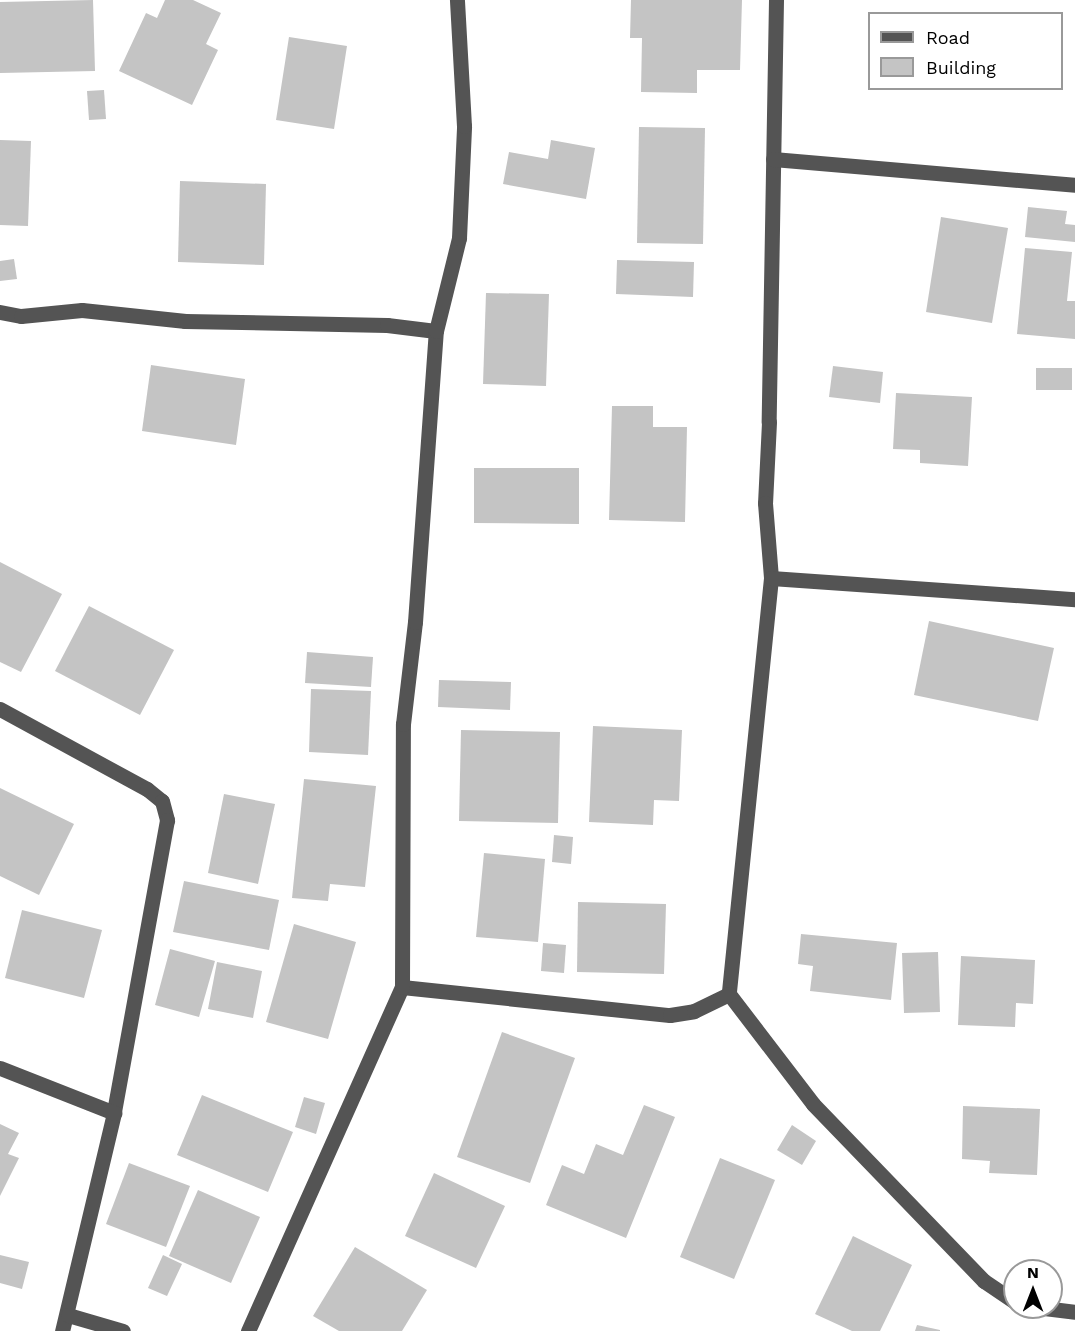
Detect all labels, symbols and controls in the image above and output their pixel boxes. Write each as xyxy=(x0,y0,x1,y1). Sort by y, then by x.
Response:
legend xyxy=(868,12,1063,90)
text: Road xyxy=(926,27,970,48)
text: Building xyxy=(926,57,996,78)
north arrow xyxy=(1003,1259,1063,1319)
text: N xyxy=(1027,1263,1039,1282)

